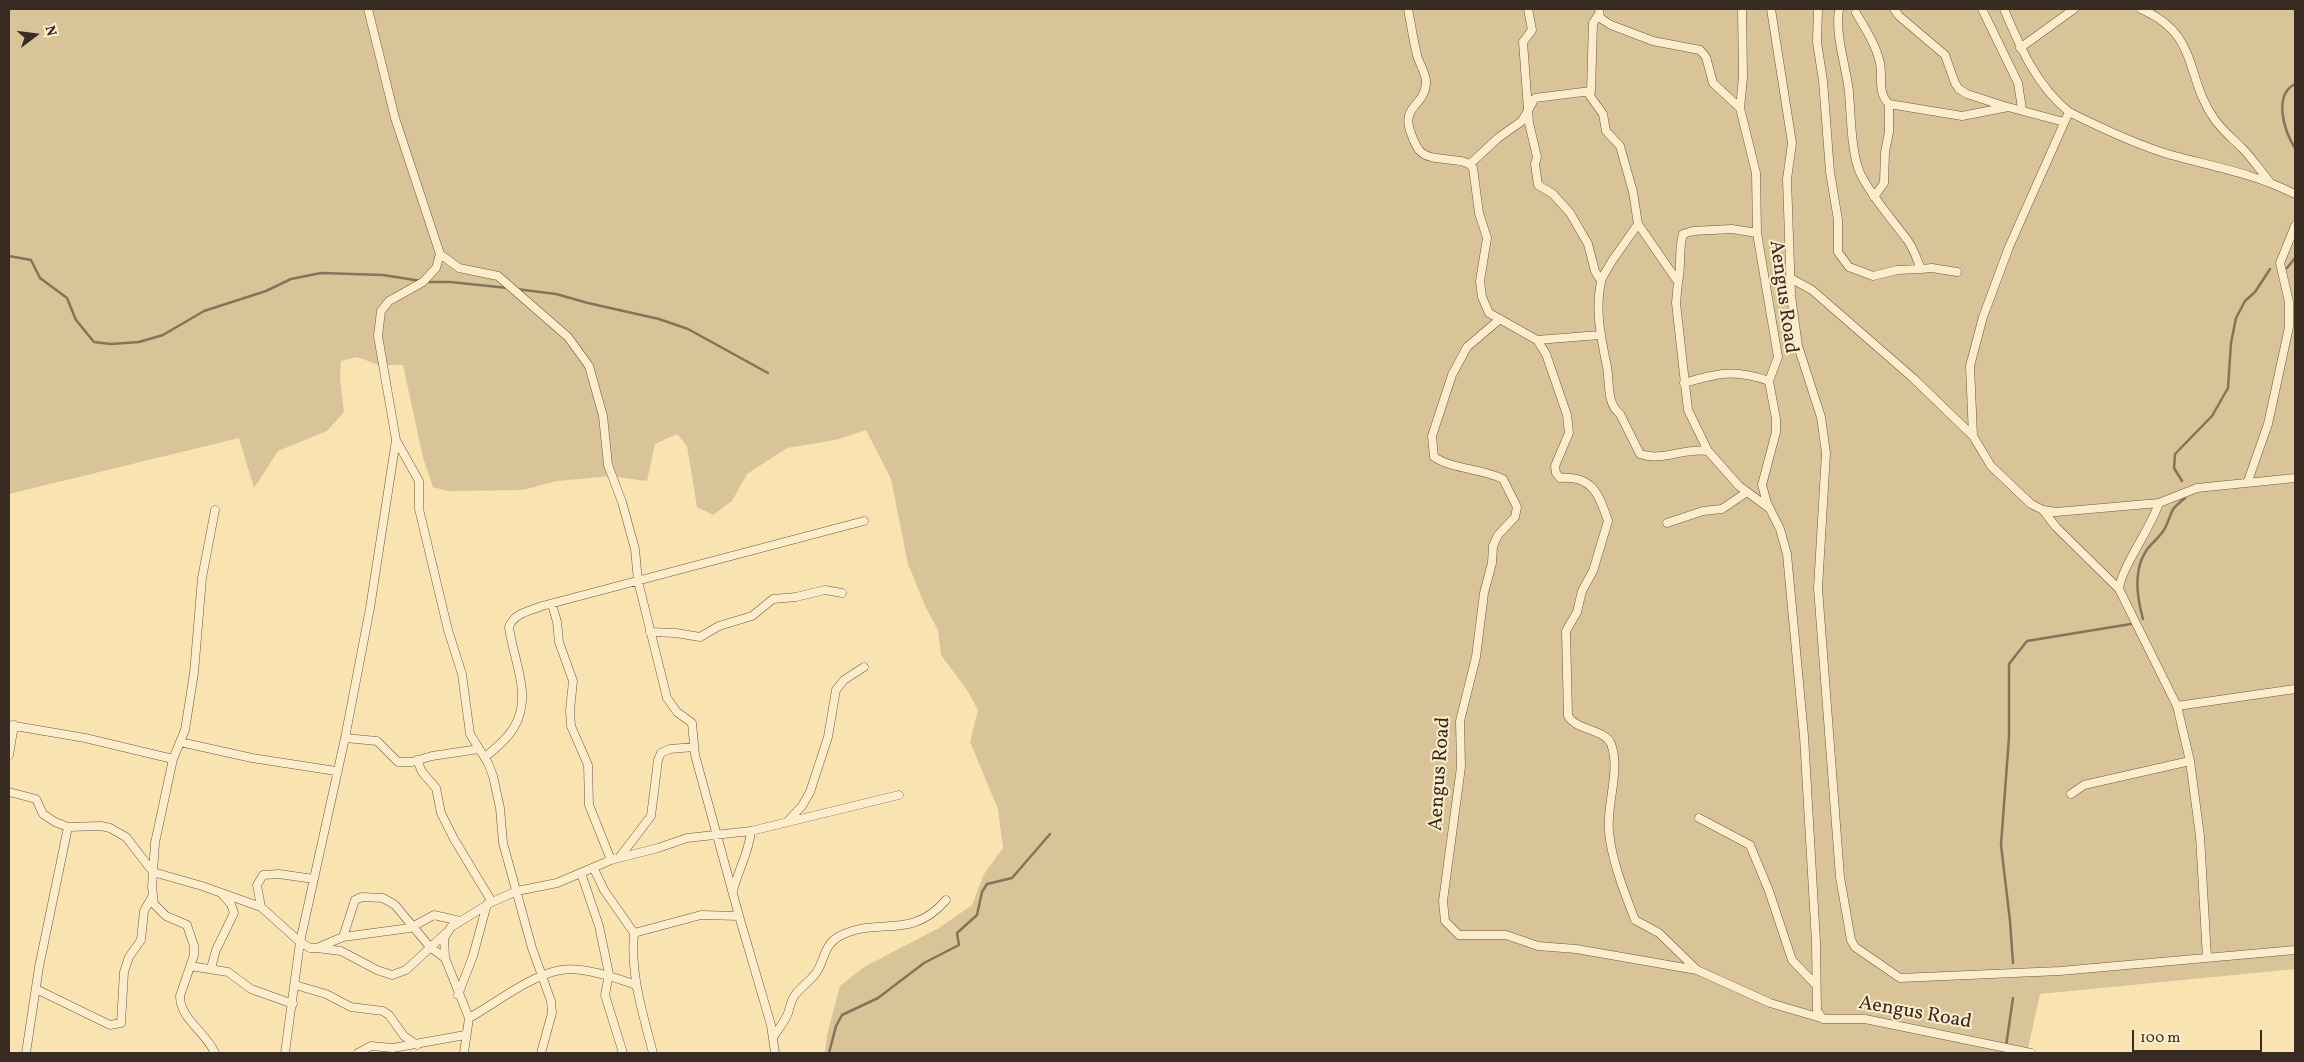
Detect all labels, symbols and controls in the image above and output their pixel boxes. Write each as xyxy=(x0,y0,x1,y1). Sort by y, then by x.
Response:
north arrow xyxy=(10,10,60,60)
text: N xyxy=(39,24,60,38)
street label: Aengus Road xyxy=(1762,239,1802,355)
street label: Aengus Road xyxy=(1425,716,1457,832)
street label: Aengus Road xyxy=(1857,992,1973,1036)
scale bar xyxy=(2134,1020,2264,1052)
text: 100 m xyxy=(2140,1028,2180,1049)

